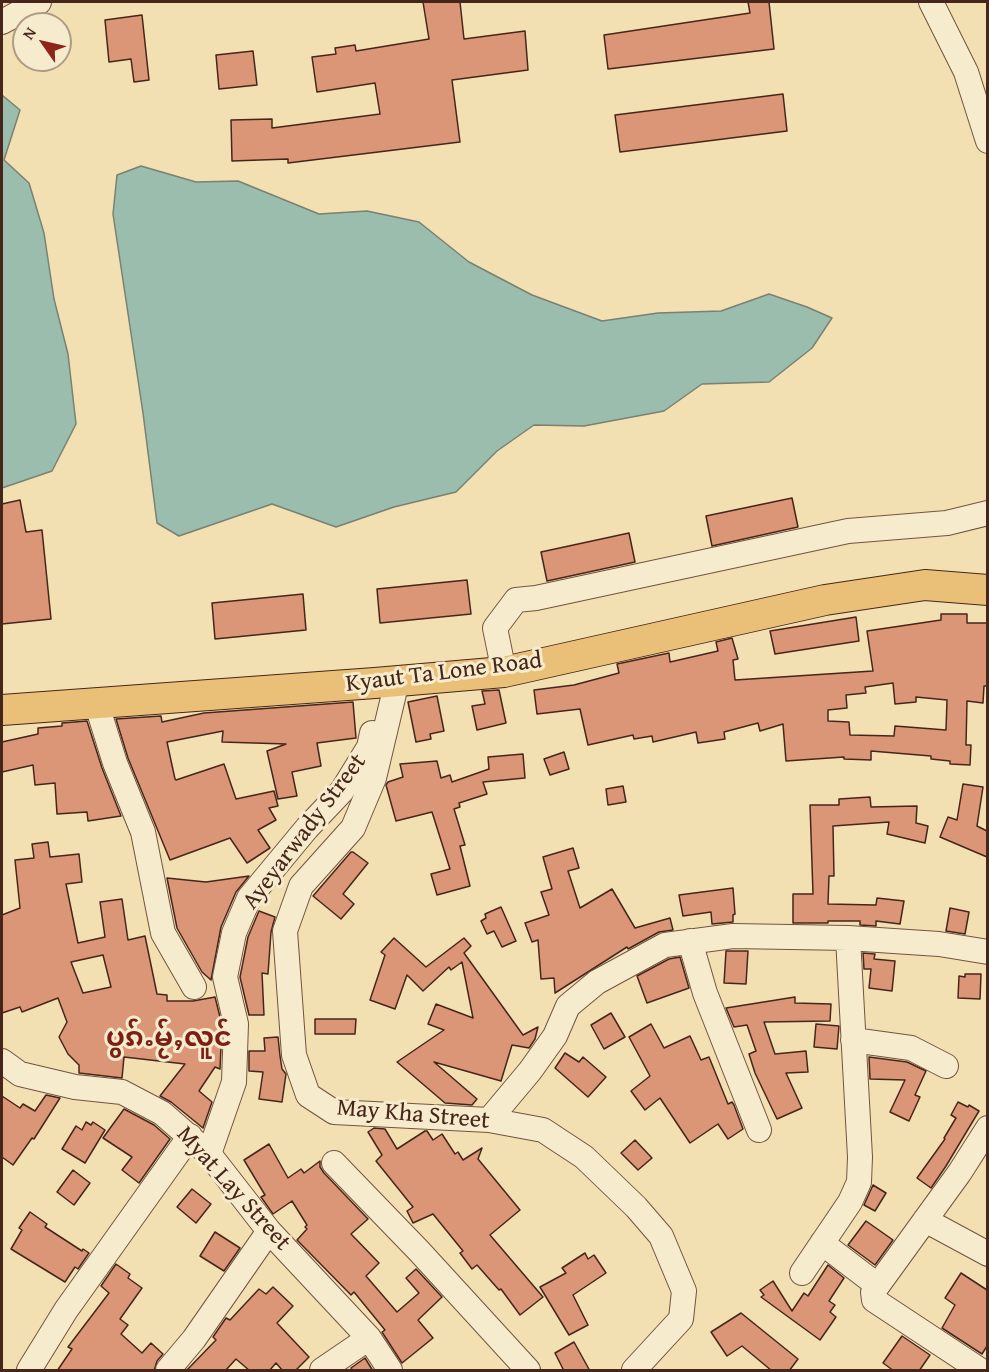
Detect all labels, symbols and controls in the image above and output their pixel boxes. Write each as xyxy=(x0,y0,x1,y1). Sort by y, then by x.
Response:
north arrow xyxy=(12,12,72,72)
text: N xyxy=(16,22,42,44)
street label: Kyaut Ta Lone Road xyxy=(344,647,544,699)
street label: Ayeyarwady Street xyxy=(237,748,373,916)
district label: ပွၵ်ႉမႂ်ႇလူင် xyxy=(106,1023,232,1055)
street label: May Kha Street xyxy=(335,1094,491,1136)
street label: Myat Lay Street xyxy=(170,1121,296,1257)

